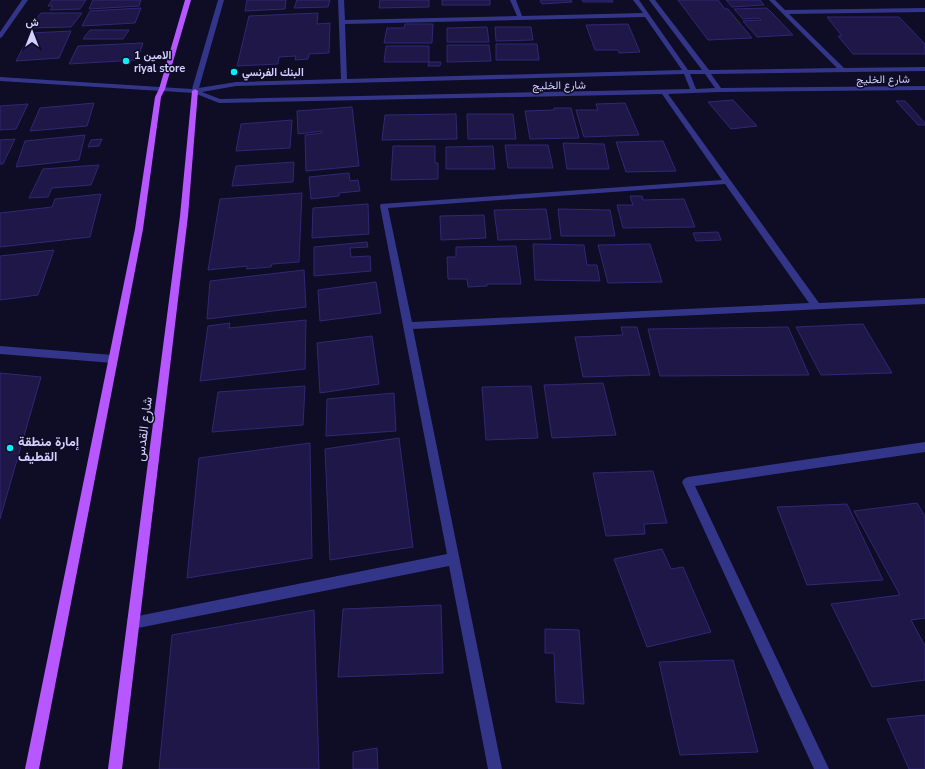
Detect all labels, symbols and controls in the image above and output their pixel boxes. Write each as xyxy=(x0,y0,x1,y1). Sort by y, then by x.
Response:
north arrow xyxy=(12,12,52,52)
text: ش xyxy=(25,15,39,30)
place label: الامين 1 riyal store xyxy=(134,48,185,76)
marker: الامين 1 riyal store xyxy=(121,56,131,66)
place label: البنك الفرنسي xyxy=(242,65,304,81)
marker: البنك الفرنسي xyxy=(229,67,239,77)
street label: شارع الخليج xyxy=(856,72,910,87)
street label: شارع الخليج xyxy=(532,78,586,93)
street label: شارع القدس xyxy=(131,396,157,462)
place label: إمارة منطقة القطيف xyxy=(18,433,79,466)
marker: إمارة منطقة القطيف xyxy=(5,443,15,453)

